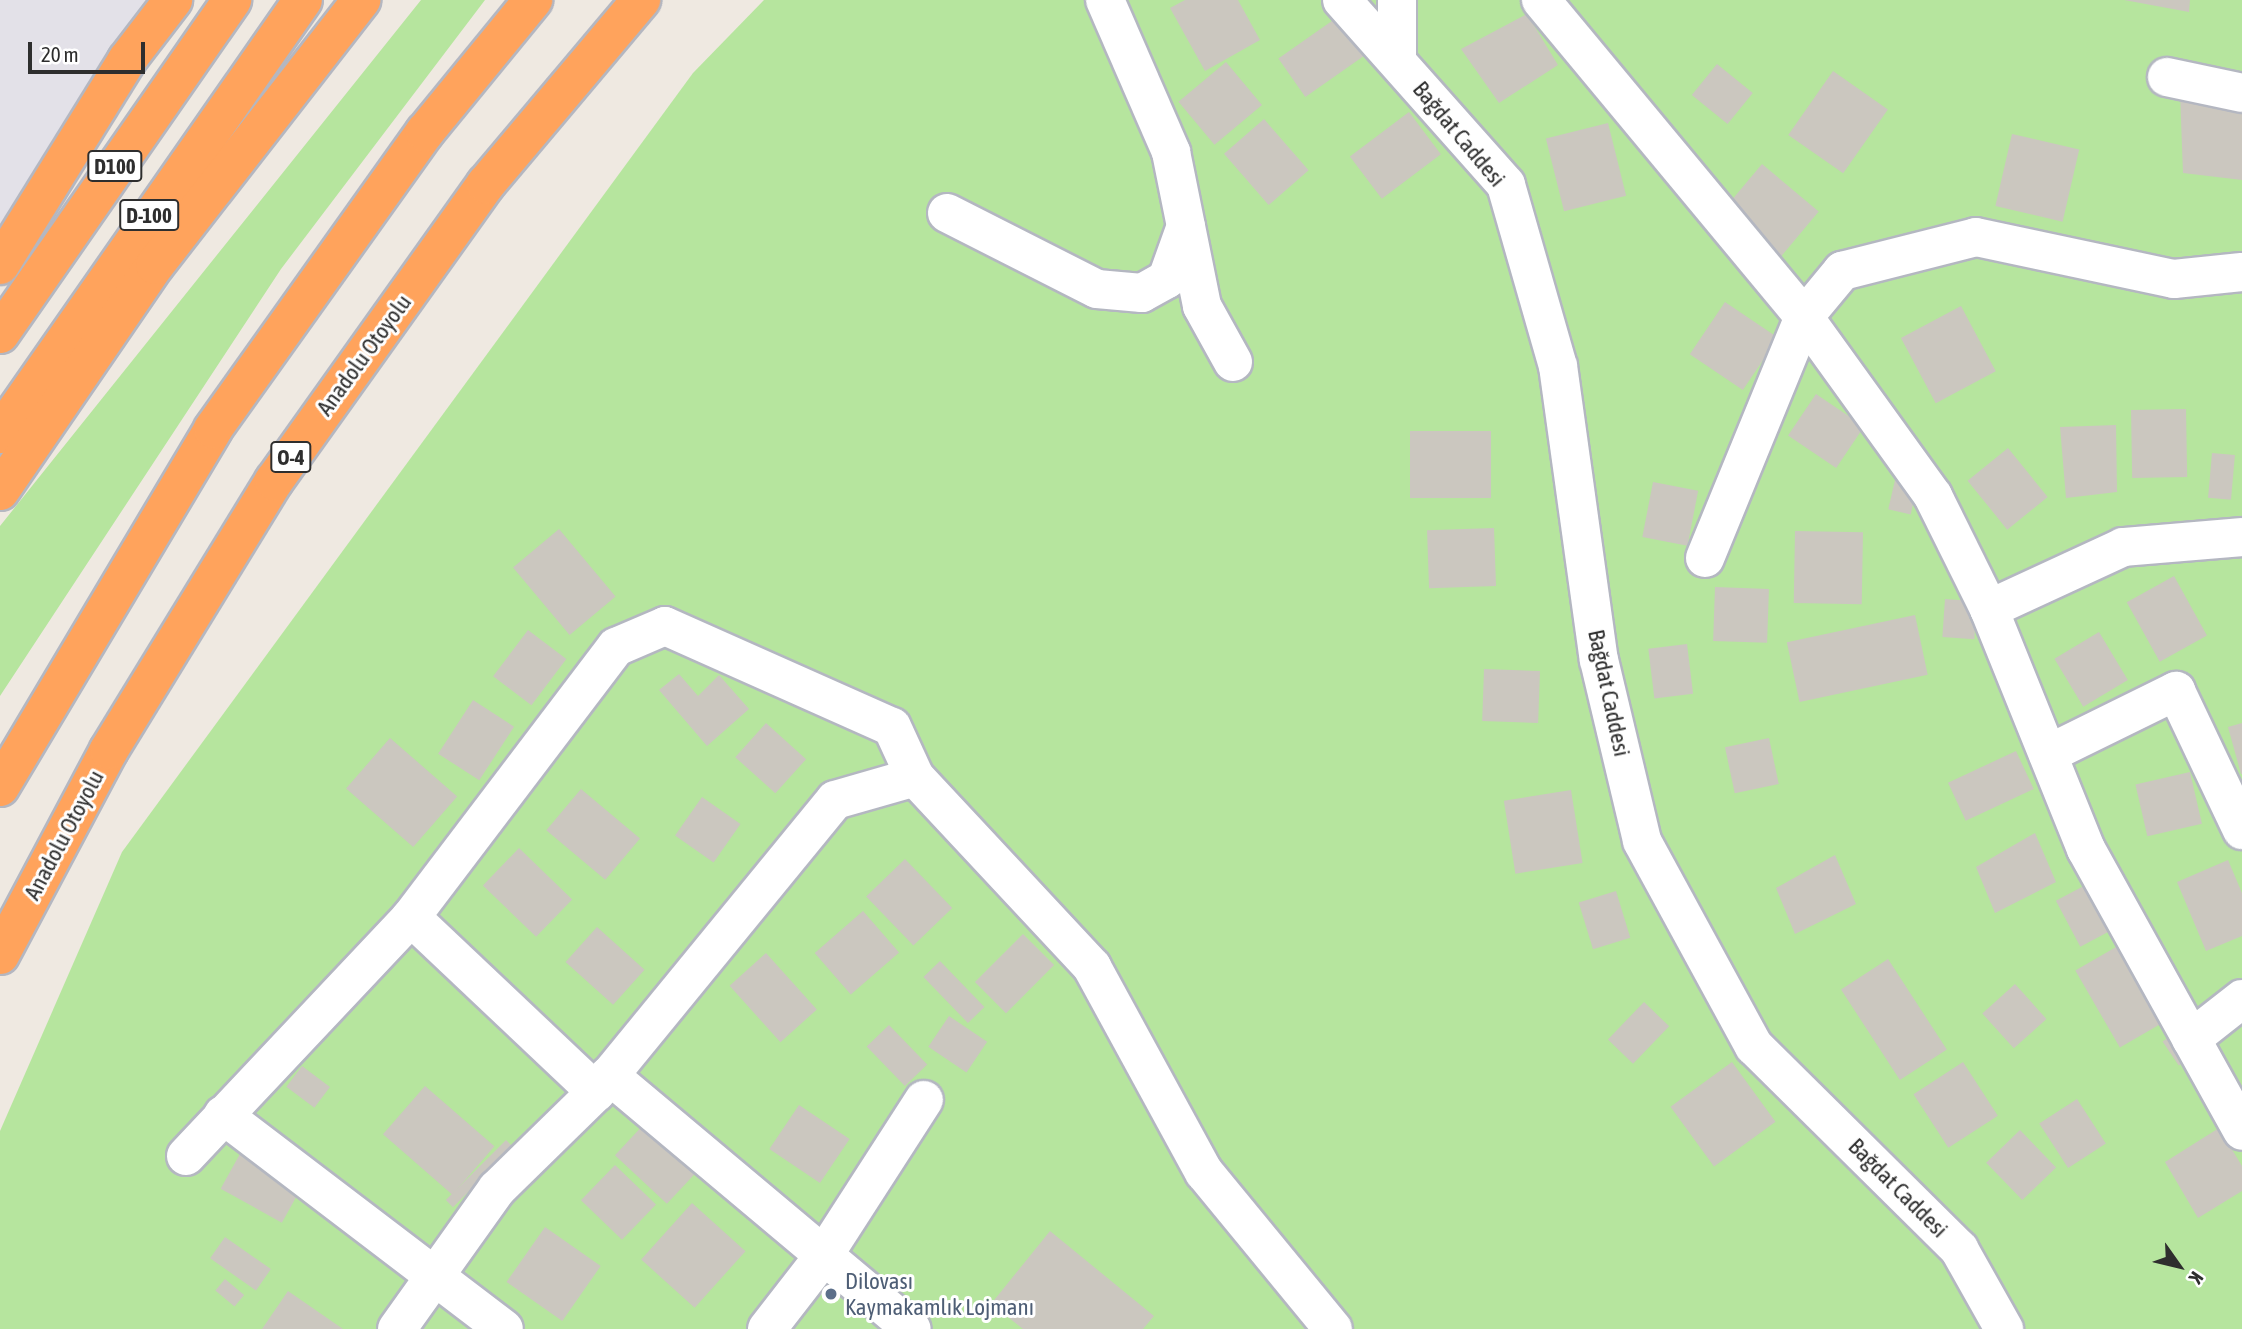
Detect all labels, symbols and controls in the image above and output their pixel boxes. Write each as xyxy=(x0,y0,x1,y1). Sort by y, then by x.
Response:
scale bar xyxy=(32,28,149,72)
text: 20 m xyxy=(41,42,79,66)
street label: Bağdat Caddesi xyxy=(1407,76,1511,192)
road number: D100 xyxy=(87,148,143,184)
road number: D-100 xyxy=(118,198,180,232)
street label: Anadolu Otoyolu xyxy=(311,289,417,421)
road number: O-4 xyxy=(270,440,312,475)
street label: Bağdat Caddesi xyxy=(1582,627,1636,759)
street label: Anadolu Otoyolu xyxy=(18,765,110,905)
street label: Bağdat Caddesi xyxy=(1843,1133,1953,1243)
north arrow xyxy=(2144,1231,2214,1301)
place label: Dilovası Kaymakamlık Lojmanı xyxy=(845,1267,1034,1321)
text: K xyxy=(2185,1268,2208,1288)
marker: Dilovası Kaymakamlık Lojmanı xyxy=(823,1286,839,1302)

